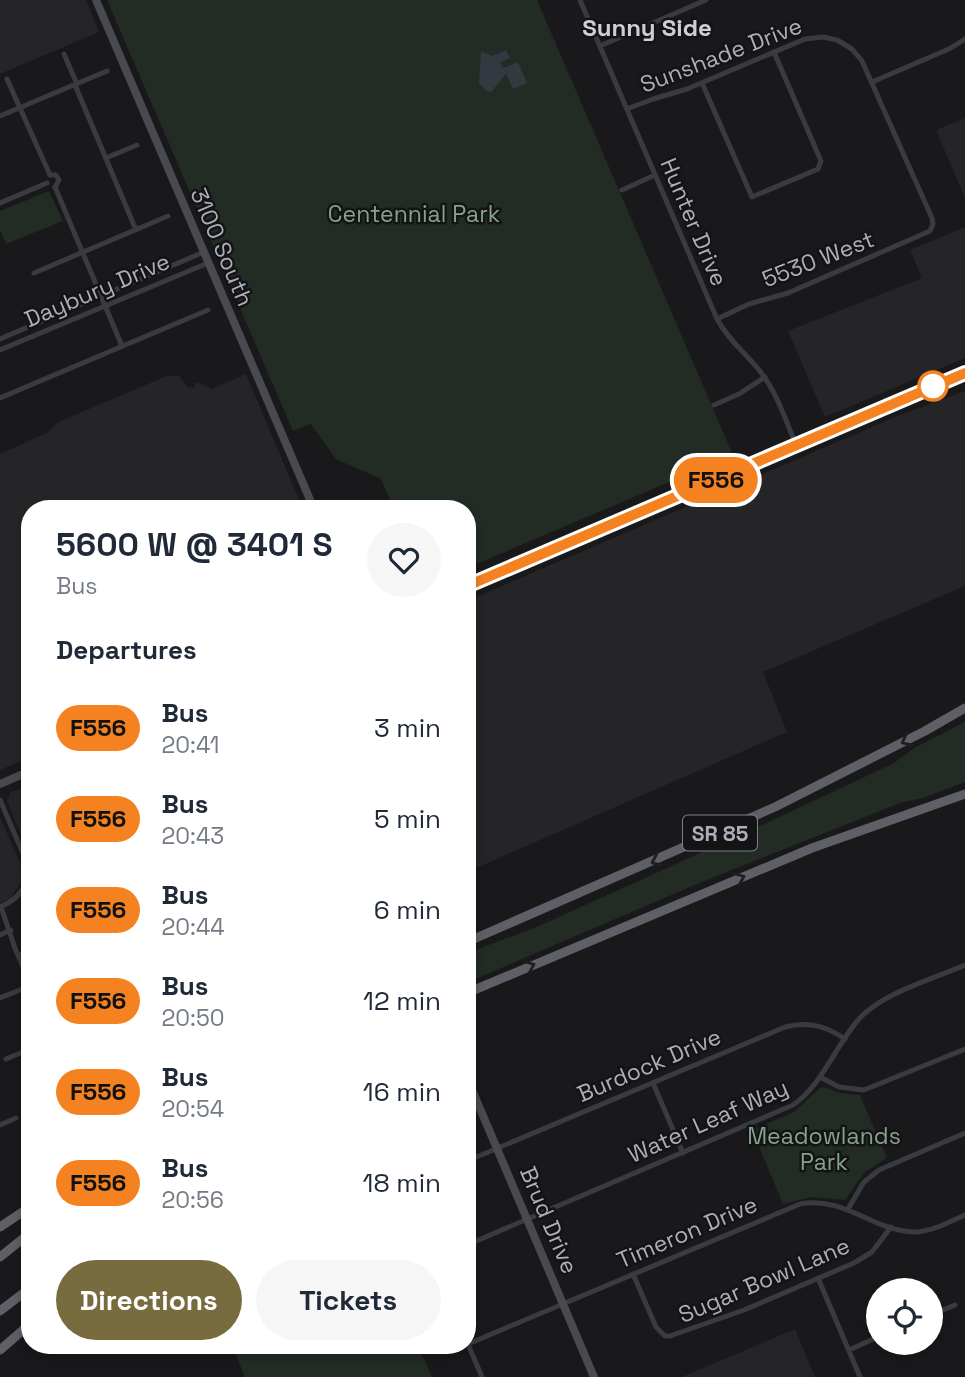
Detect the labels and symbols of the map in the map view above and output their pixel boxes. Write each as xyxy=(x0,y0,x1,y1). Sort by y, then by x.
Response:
street label: Sunshade Drive xyxy=(636,10,806,100)
district label: Sunny Side xyxy=(582,12,712,43)
street label: Hunter Drive xyxy=(654,153,734,291)
street label: 3100 South xyxy=(184,183,260,311)
park label: Centennial Park xyxy=(328,199,500,229)
street label: 5530 West xyxy=(758,224,878,294)
street label: Daybury Drive xyxy=(20,246,174,334)
unlabelled marker xyxy=(918,371,948,401)
line badge: F556 xyxy=(667,457,765,503)
one-way arrow xyxy=(901,733,913,747)
road number: SR 85 xyxy=(683,816,757,850)
one-way arrow xyxy=(651,853,664,867)
one-way arrow xyxy=(733,872,745,886)
one-way arrow xyxy=(523,961,535,975)
street label: Burdock Drive xyxy=(572,1021,726,1109)
street label: Water Leaf Way xyxy=(623,1072,793,1170)
park label: Meadowlands Park xyxy=(747,1121,901,1177)
street label: Brud Drive xyxy=(513,1162,585,1278)
street label: Timeron Drive xyxy=(612,1189,762,1275)
street label: Sugar Bowl Lane xyxy=(674,1230,854,1330)

